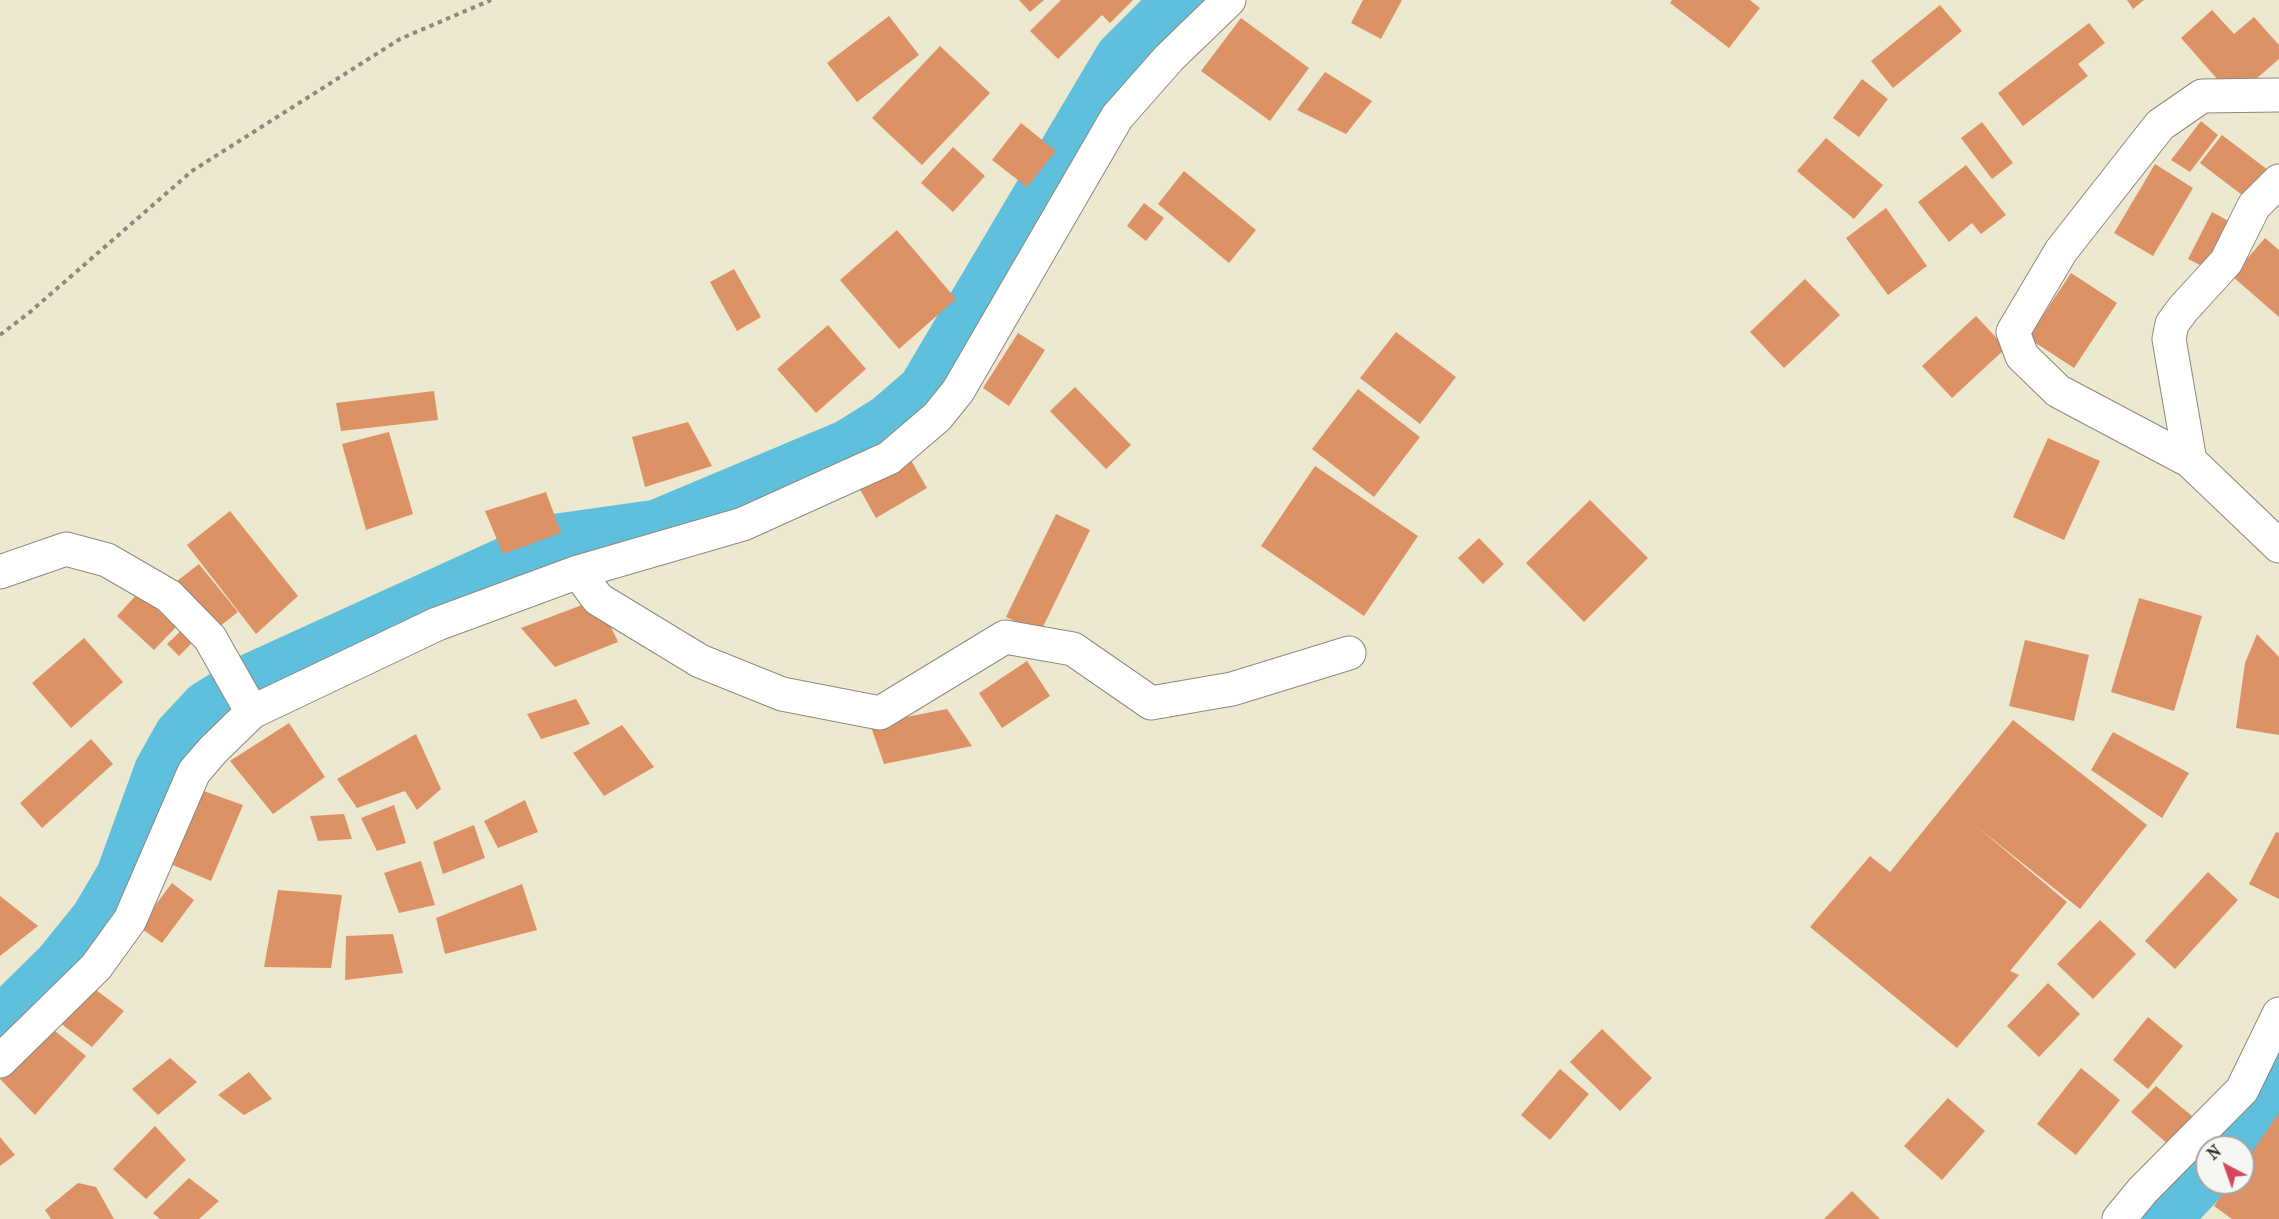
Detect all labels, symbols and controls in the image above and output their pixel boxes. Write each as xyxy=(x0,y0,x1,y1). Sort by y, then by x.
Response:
north arrow xyxy=(2195,1135,2255,1195)
text: N xyxy=(2203,1141,2225,1164)

